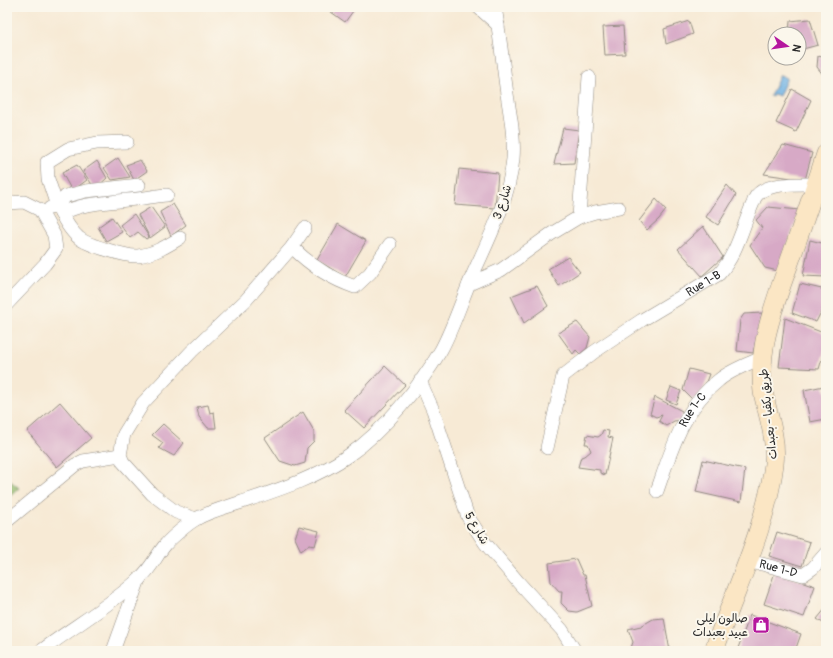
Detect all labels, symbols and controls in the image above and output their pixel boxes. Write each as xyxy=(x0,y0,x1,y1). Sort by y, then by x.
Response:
north arrow xyxy=(767,26,807,66)
text: N xyxy=(789,43,803,54)
street label: شارع 3 xyxy=(490,183,516,222)
street label: Rue 1-B xyxy=(683,268,724,300)
street label: طريق بكفيا - بعبدات xyxy=(756,368,781,460)
street label: Rue 1-C xyxy=(676,390,710,430)
street label: شارع 5 xyxy=(460,509,492,548)
street label: Rue 1-D xyxy=(757,557,799,581)
place label: صالون ليلى عبيد بعبدات xyxy=(693,611,748,640)
shop icon: صالون ليلى عبيد بعبدات xyxy=(751,615,771,635)

